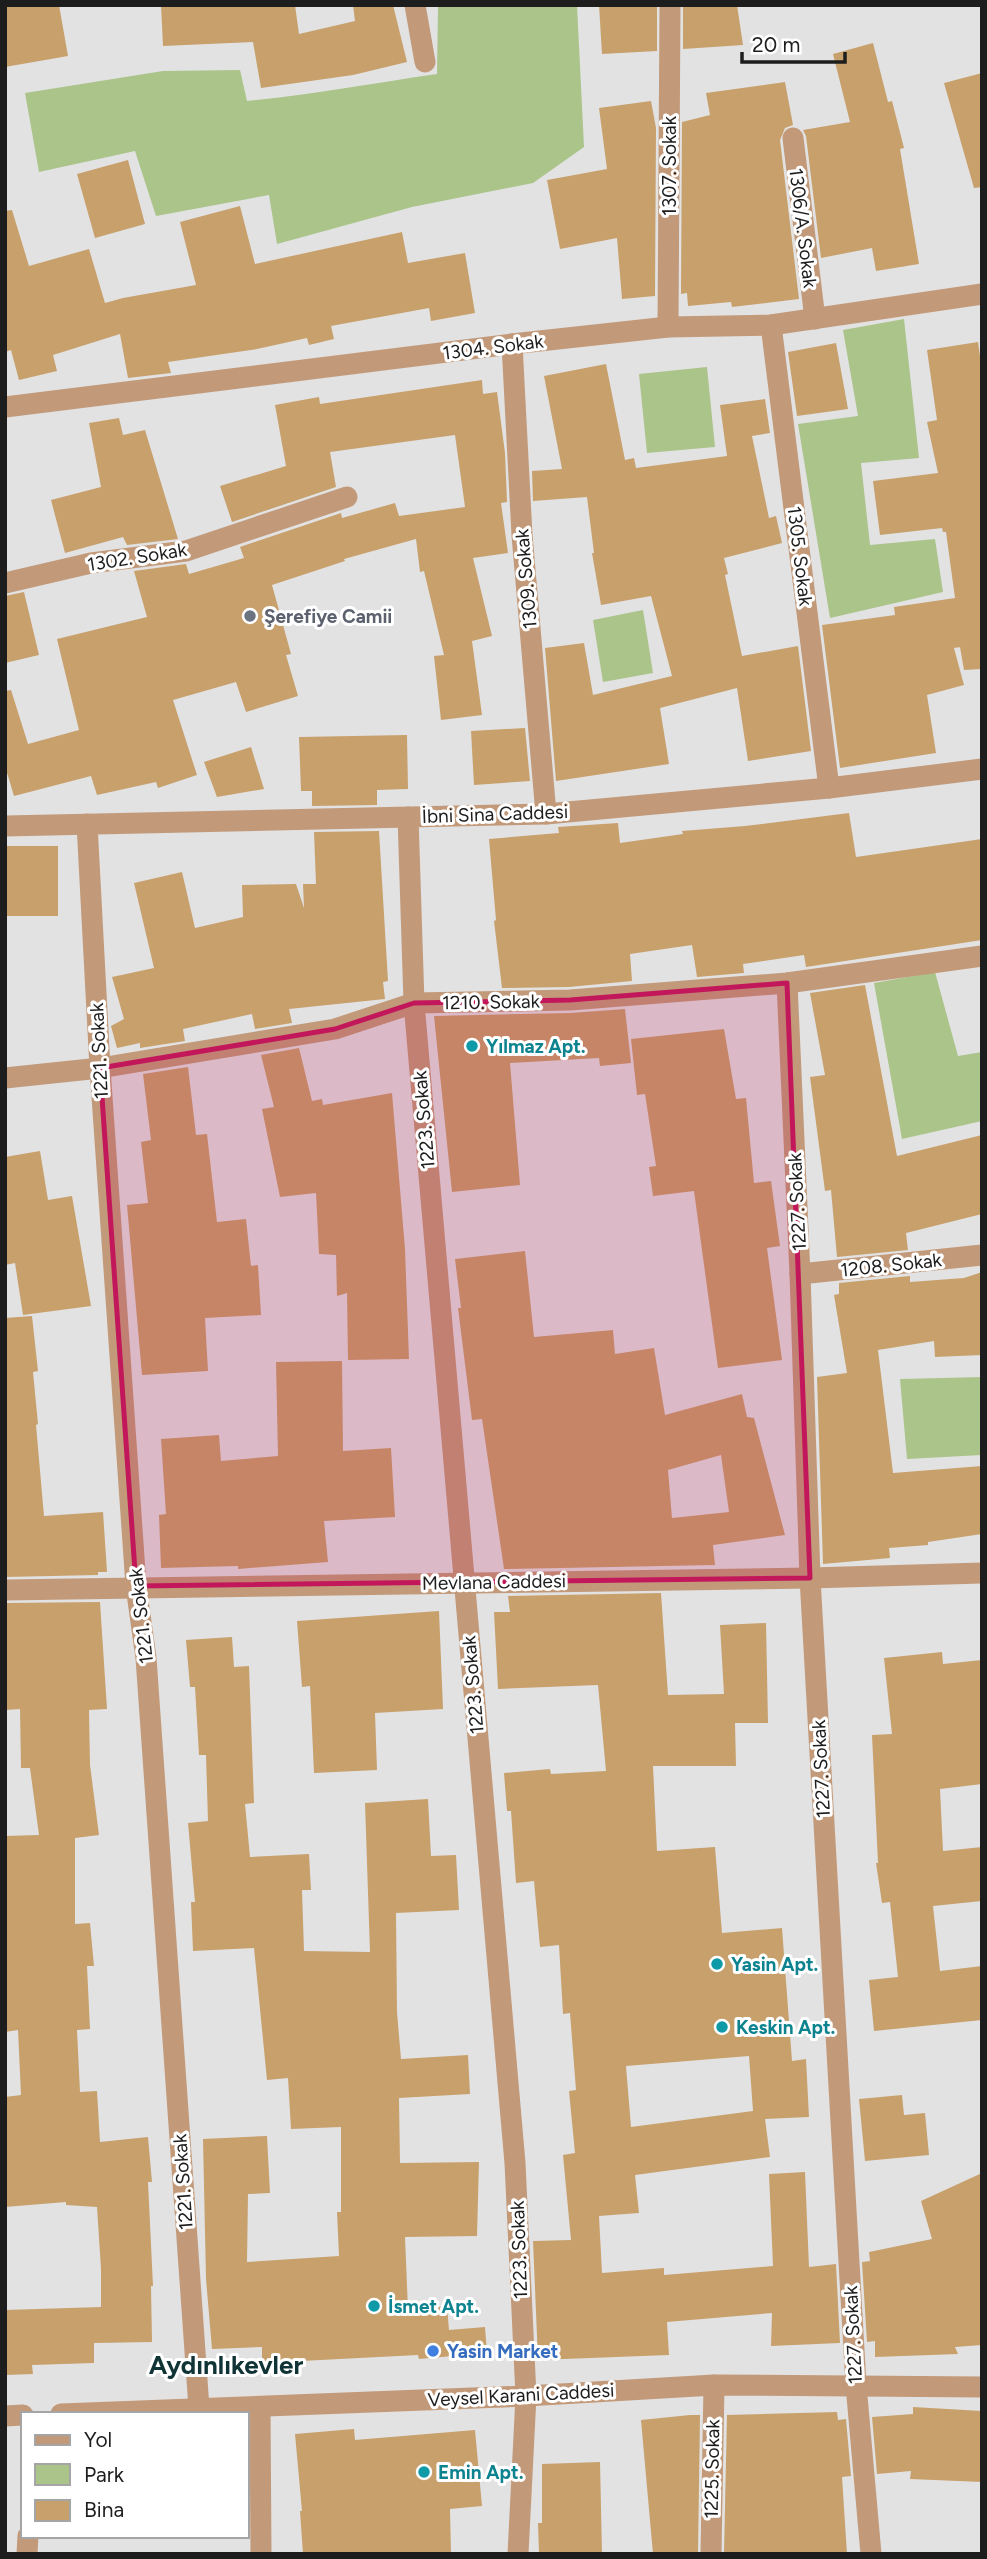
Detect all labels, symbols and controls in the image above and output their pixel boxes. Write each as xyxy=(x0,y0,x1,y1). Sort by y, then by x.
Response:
scale bar xyxy=(742,21,845,65)
text: 20 m xyxy=(752,32,800,57)
street label: 1307. Sokak xyxy=(658,115,681,216)
street label: 1306/A. Sokak xyxy=(784,167,822,290)
street label: 1304. Sokak xyxy=(441,329,545,365)
street label: 1305. Sokak xyxy=(782,505,818,608)
street label: 1309. Sokak xyxy=(510,527,542,630)
street label: 1302. Sokak xyxy=(86,538,189,576)
place label: Şerefiye Camii xyxy=(264,605,392,628)
marker: Şerefiye Camii xyxy=(242,608,258,624)
street label: İbni Sina Caddesi xyxy=(421,800,569,828)
street label: 1210. Sokak xyxy=(442,990,541,1014)
street label: 1221. Sokak xyxy=(85,1002,113,1100)
place label: Yılmaz Apt. xyxy=(486,1035,586,1058)
marker: Yılmaz Apt. xyxy=(464,1038,480,1054)
street label: 1223. Sokak xyxy=(408,1069,440,1170)
street label: 1227. Sokak xyxy=(783,1151,811,1252)
street label: 1208. Sokak xyxy=(839,1248,943,1282)
street label: 1221. Sokak xyxy=(124,1566,158,1665)
street label: Mevlana Caddesi xyxy=(422,1569,566,1595)
street label: 1223. Sokak xyxy=(457,1634,489,1735)
street label: 1227. Sokak xyxy=(807,1718,835,1819)
place label: Yasin Apt. xyxy=(731,1953,818,1976)
marker: Yasin Apt. xyxy=(709,1956,725,1972)
place label: Keskin Apt. xyxy=(736,2016,835,2039)
marker: Keskin Apt. xyxy=(714,2019,730,2035)
street label: 1221. Sokak xyxy=(168,2132,198,2231)
street label: 1223. Sokak xyxy=(506,2200,532,2300)
street label: 1227. Sokak xyxy=(839,2284,867,2385)
place label: İsmet Apt. xyxy=(388,2295,479,2318)
marker: İsmet Apt. xyxy=(366,2298,382,2314)
place label: Yasin Market xyxy=(447,2340,559,2363)
marker: Yasin Market xyxy=(425,2343,441,2359)
district label: Aydınlıkevler xyxy=(149,2349,303,2381)
street label: Veysel Karani Caddesi xyxy=(427,2379,615,2411)
legend xyxy=(21,2412,248,2538)
street label: 1225. Sokak xyxy=(700,2418,724,2519)
text: Yol xyxy=(84,2427,112,2452)
place label: Emin Apt. xyxy=(438,2461,523,2484)
text: Park xyxy=(84,2462,125,2487)
marker: Emin Apt. xyxy=(416,2464,432,2480)
text: Bina xyxy=(84,2497,124,2522)

